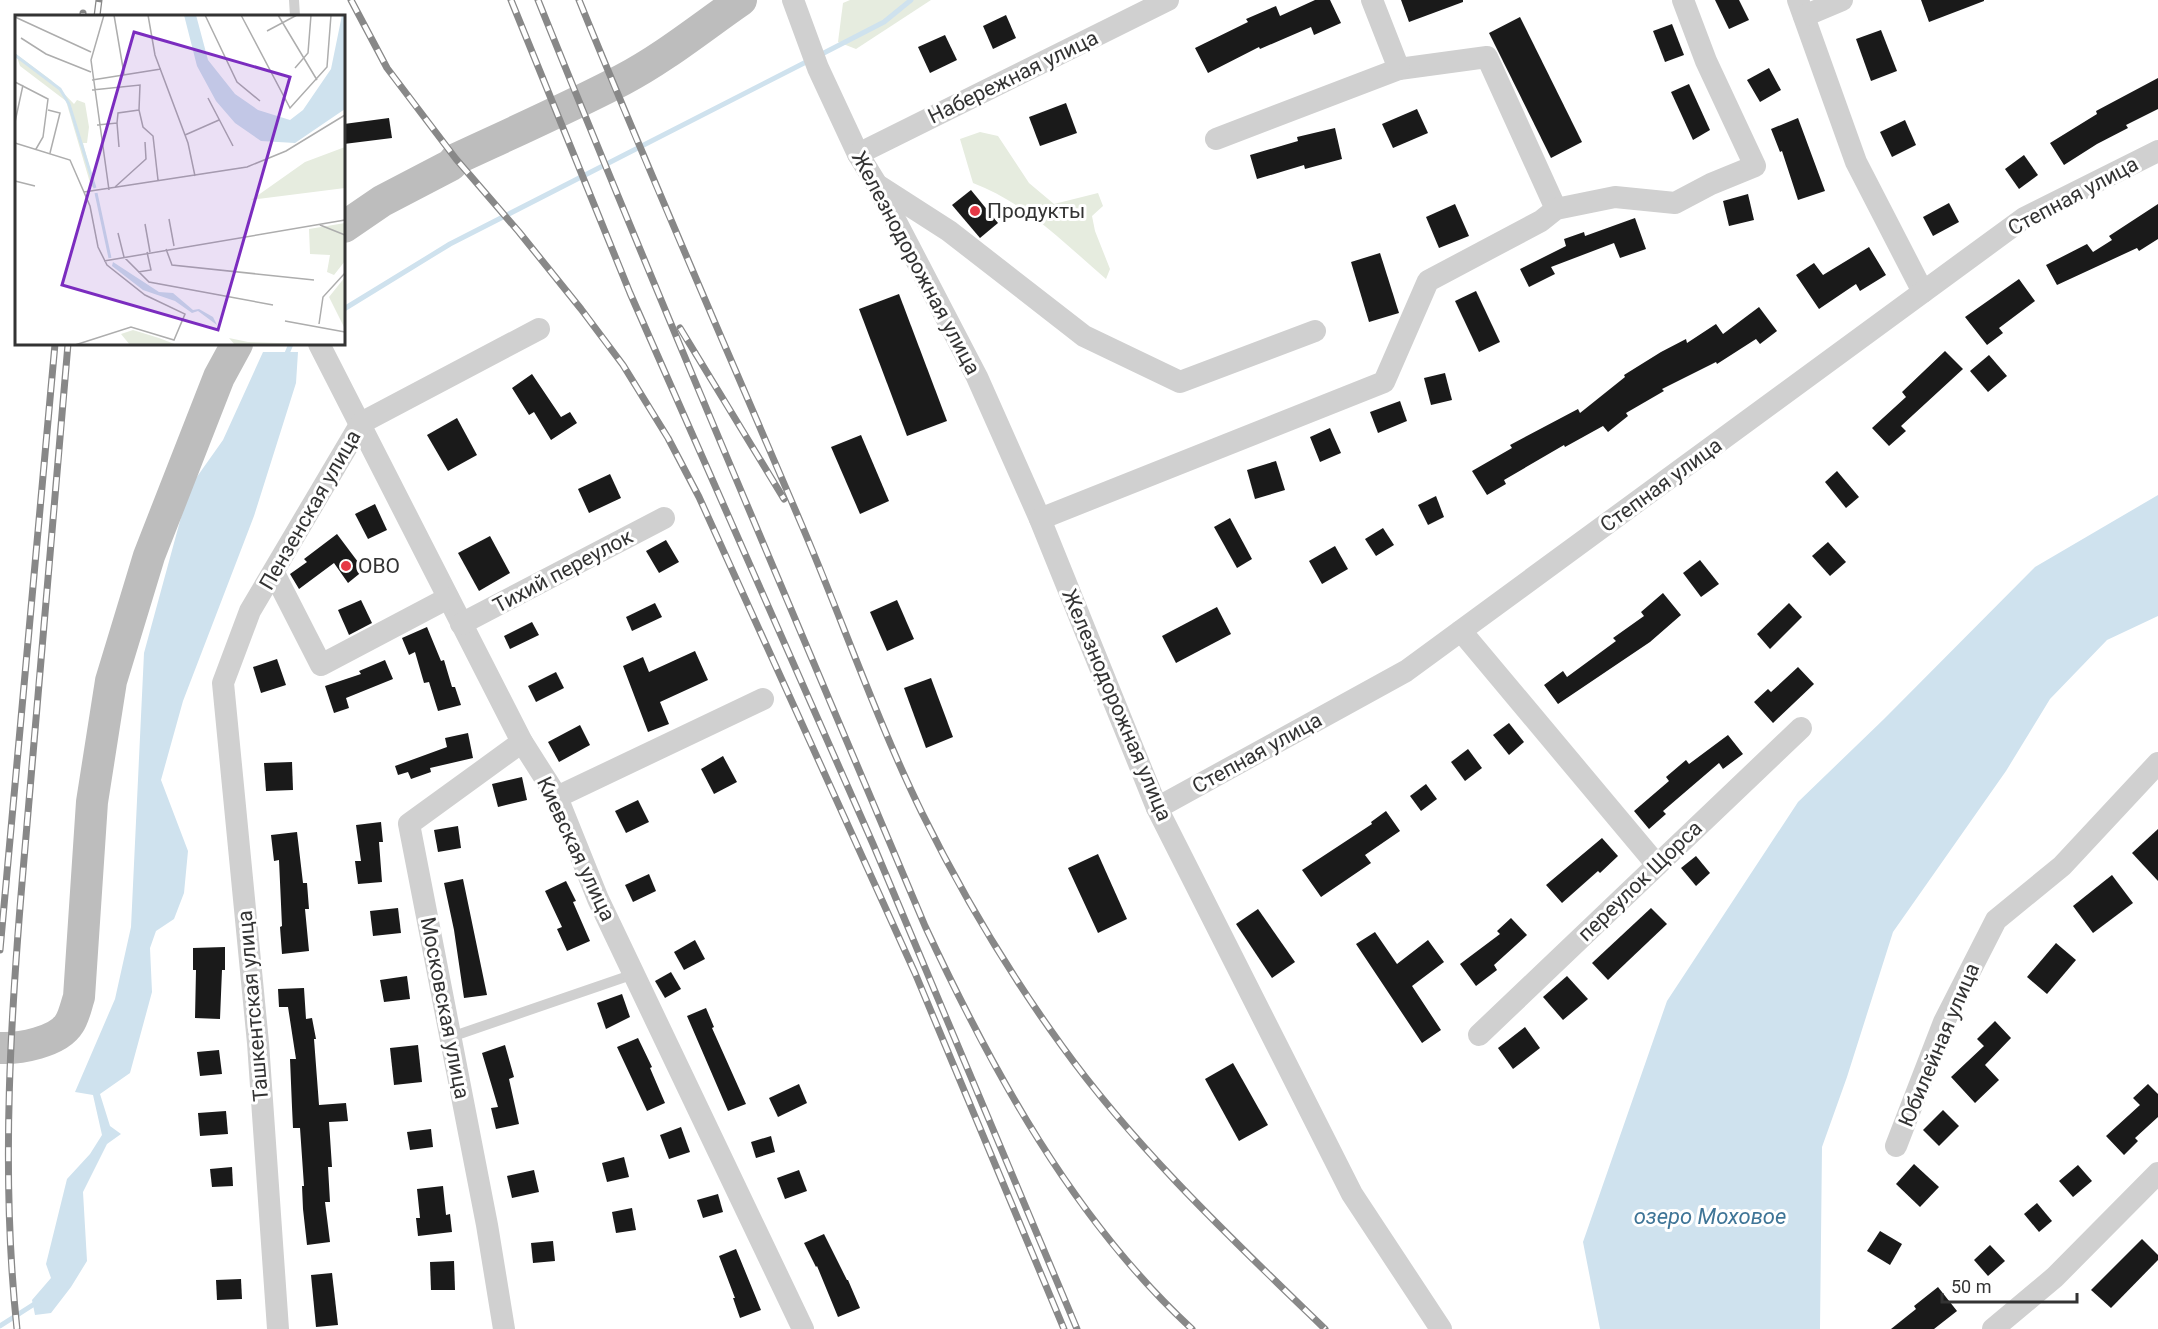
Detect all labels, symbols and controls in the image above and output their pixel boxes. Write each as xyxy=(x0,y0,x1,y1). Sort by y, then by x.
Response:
inset map xyxy=(15,15,345,345)
street label: Набережная улица xyxy=(924,25,1102,129)
street label: Железнодорожная улица xyxy=(847,147,985,379)
street label: Степная улица xyxy=(2004,152,2142,240)
place label: Продукты xyxy=(987,199,1085,223)
marker: Продукты xyxy=(968,204,982,218)
street label: Пензенская улица xyxy=(255,426,365,594)
street label: Степная улица xyxy=(1596,433,1726,537)
street label: Тихий переулок xyxy=(489,524,637,618)
place label: ОВО xyxy=(358,554,400,578)
marker: ОВО xyxy=(339,559,353,573)
street label: Железнодорожная улица xyxy=(1057,586,1177,824)
street label: Степная улица xyxy=(1188,708,1326,798)
street label: Киевская улица xyxy=(532,773,620,925)
street label: переулок Щорса xyxy=(1573,816,1707,946)
street label: Ташкентская улица xyxy=(233,909,273,1103)
street label: Московская улица xyxy=(416,915,474,1101)
street label: Юбилейная улица xyxy=(1894,959,1984,1131)
water label: озеро Моховое xyxy=(1634,1204,1786,1229)
scale bar xyxy=(1942,1266,2077,1304)
text: 50 m xyxy=(1951,1276,1991,1297)

